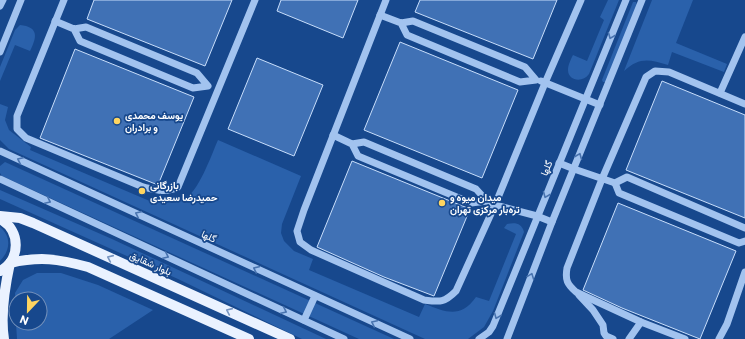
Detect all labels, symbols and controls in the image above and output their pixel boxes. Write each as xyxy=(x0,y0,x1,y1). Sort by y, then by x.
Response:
one-way arrow xyxy=(608,32,616,40)
place label: یوسف محمدی و برادران xyxy=(125,109,183,134)
marker: یوسف محمدی و برادران xyxy=(112,116,122,126)
one-way arrow xyxy=(575,152,583,159)
one-way arrow xyxy=(17,157,24,165)
street label: گلها xyxy=(538,158,556,178)
place label: بازرگانی حمیدرضا سعیدی xyxy=(150,179,218,204)
marker: بازرگانی حمیدرضا سعیدی xyxy=(137,186,147,196)
place label: میدان میوه و تره‌بار مرکزی تهران xyxy=(450,191,520,216)
one-way arrow xyxy=(543,191,551,199)
one-way arrow xyxy=(44,196,51,204)
marker: میدان میوه و تره‌بار مرکزی تهران xyxy=(437,198,447,208)
one-way arrow xyxy=(135,211,142,219)
street label: گلها xyxy=(199,227,219,246)
street label: بلوار شقایق xyxy=(128,248,174,278)
one-way arrow xyxy=(162,251,169,259)
one-way arrow xyxy=(107,255,114,263)
one-way arrow xyxy=(253,265,260,273)
one-way arrow xyxy=(527,273,535,280)
north arrow xyxy=(8,291,48,331)
one-way arrow xyxy=(279,306,287,314)
one-way arrow xyxy=(225,308,233,316)
one-way arrow xyxy=(494,311,502,319)
text: N xyxy=(18,313,30,328)
one-way arrow xyxy=(371,320,379,328)

